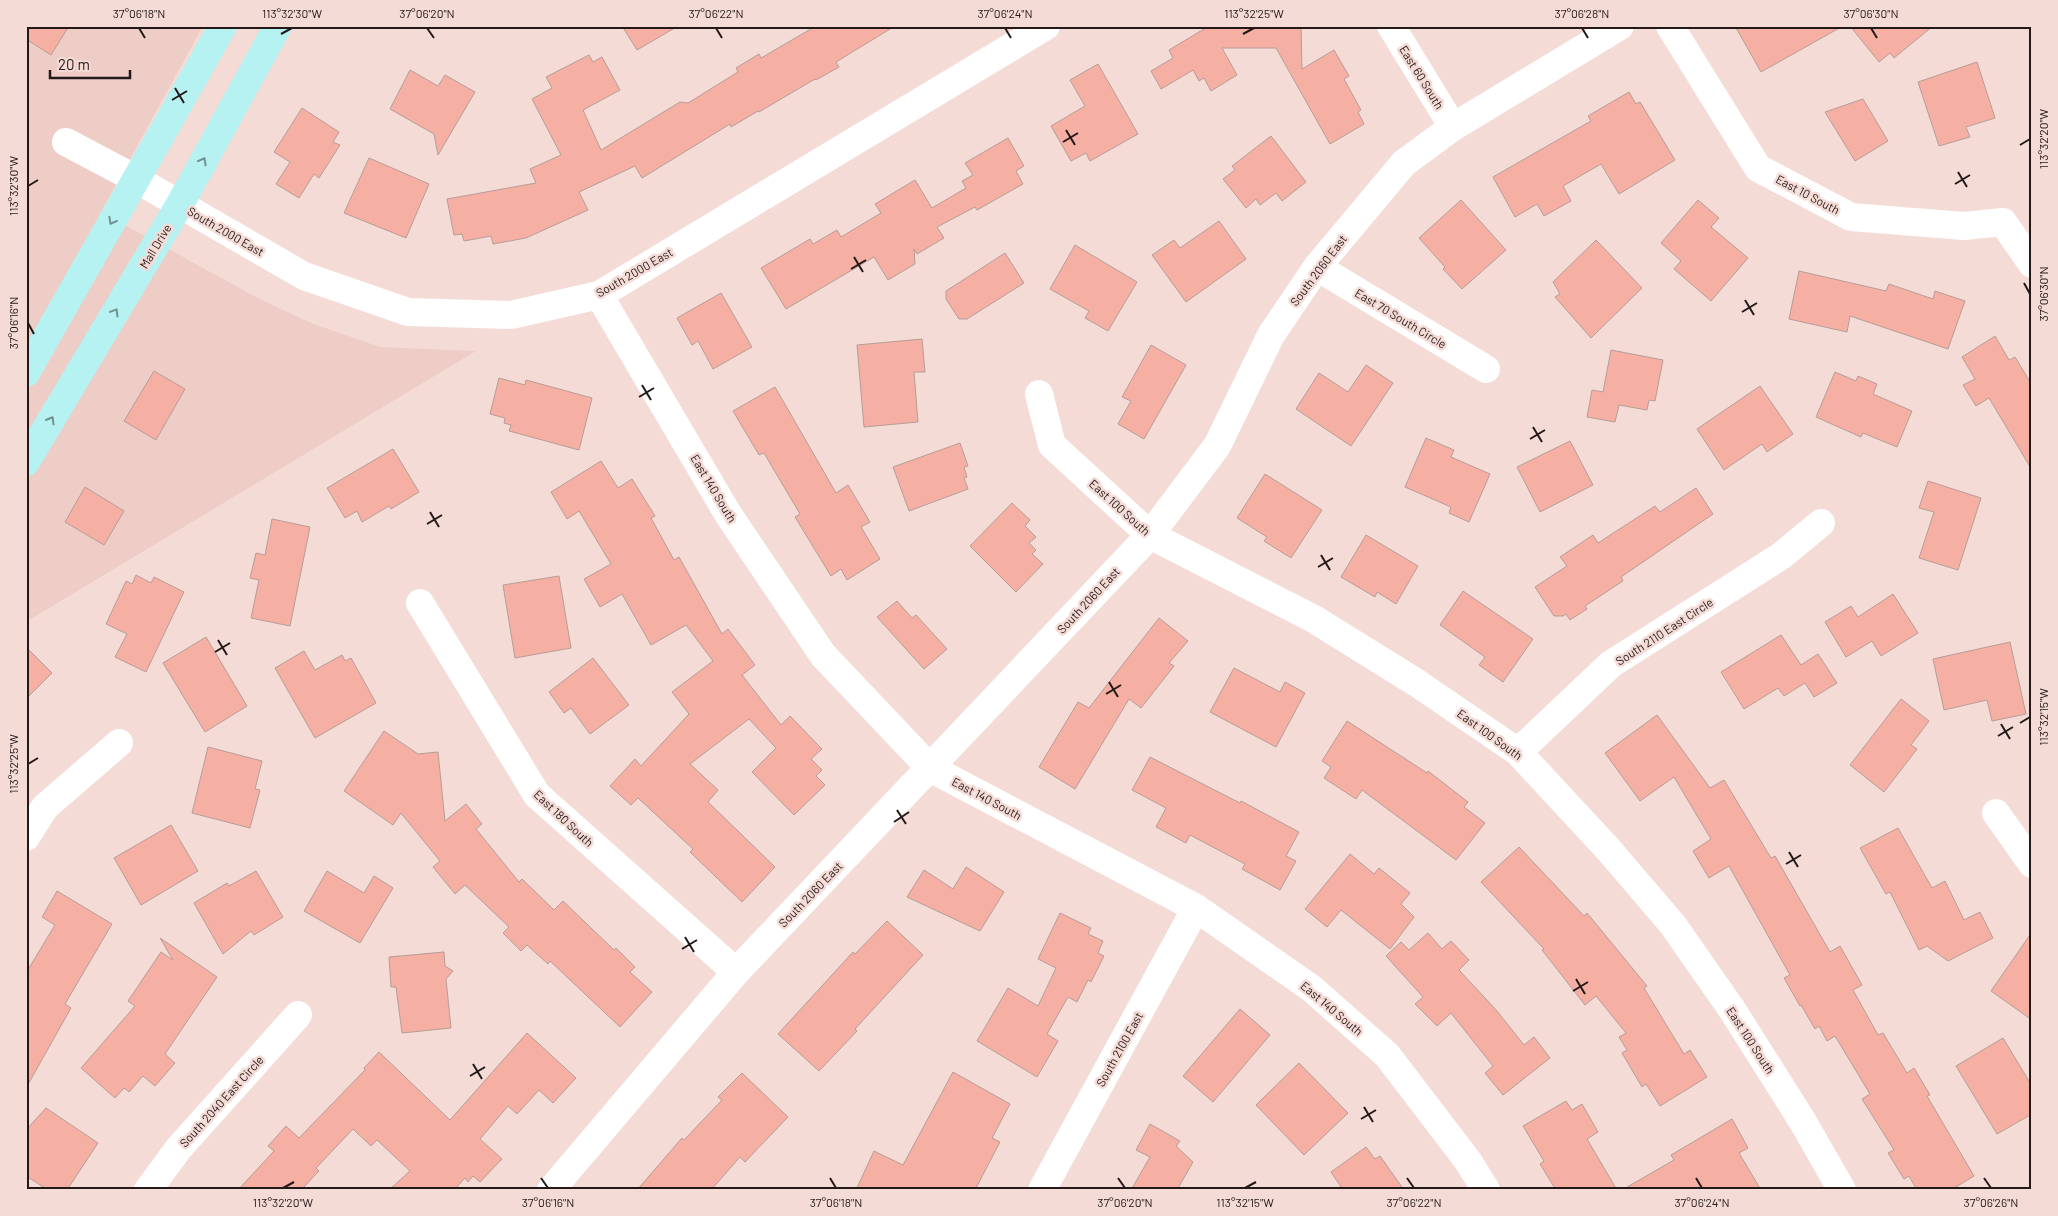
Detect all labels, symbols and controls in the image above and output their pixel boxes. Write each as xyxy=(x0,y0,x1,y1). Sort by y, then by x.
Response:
text: 37°06'18"N xyxy=(113,6,165,20)
text: 113°32'30"W xyxy=(262,6,322,20)
text: 37°06'20"N xyxy=(399,6,455,20)
text: 37°06'22"N xyxy=(688,6,744,20)
text: 37°06'24"N xyxy=(977,6,1033,20)
text: 113°32'25"W xyxy=(1224,6,1284,20)
text: 37°06'28"N xyxy=(1555,6,1609,20)
text: 37°06'30"N xyxy=(1843,6,1899,20)
street label: East 60 South xyxy=(1397,43,1447,111)
scale bar xyxy=(50,48,130,80)
text: 20 m xyxy=(58,55,90,73)
text: 113°32'20"W xyxy=(2036,108,2050,169)
text: 113°32'30"W xyxy=(6,156,20,216)
one-way arrow xyxy=(197,158,207,167)
street label: East 10 South xyxy=(1774,171,1842,217)
street label: South 2000 East xyxy=(185,203,267,259)
one-way arrow xyxy=(108,216,118,225)
street label: Mall Drive xyxy=(136,221,174,271)
street label: South 2060 East xyxy=(1287,232,1349,308)
street label: South 2000 East xyxy=(593,244,675,300)
text: 37°06'30"N xyxy=(2036,266,2050,322)
street label: East 70 South Circle xyxy=(1353,285,1449,351)
text: 37°06'16"N xyxy=(6,297,20,349)
one-way arrow xyxy=(108,309,118,318)
one-way arrow xyxy=(44,417,54,426)
street label: East 140 South xyxy=(688,452,740,524)
street label: East 100 South xyxy=(1087,476,1153,538)
street label: South 2060 East xyxy=(1054,564,1122,636)
street label: South 2110 East Circle xyxy=(1613,594,1715,668)
text: 113°32'15"W xyxy=(2036,688,2050,746)
street label: East 100 South xyxy=(1455,706,1525,762)
text: 113°32'25"W xyxy=(6,734,20,794)
street label: East 140 South xyxy=(950,774,1024,822)
street label: East 180 South xyxy=(531,787,597,849)
street label: South 2060 East xyxy=(775,858,845,930)
street label: East 140 South xyxy=(1298,978,1366,1038)
street label: East 100 South xyxy=(1724,1004,1778,1076)
street label: South 2100 East xyxy=(1093,1009,1145,1089)
street label: South 2040 East Circle xyxy=(176,1052,266,1150)
text: 113°32'20"W xyxy=(253,1195,314,1209)
text: 37°06'16"N xyxy=(522,1195,574,1209)
text: 37°06'18"N xyxy=(810,1195,862,1209)
text: 37°06'20"N xyxy=(1097,1195,1153,1209)
text: 113°32'15"W xyxy=(1216,1195,1274,1209)
text: 37°06'22"N xyxy=(1386,1195,1442,1209)
text: 37°06'24"N xyxy=(1674,1195,1730,1209)
text: 37°06'26"N xyxy=(1964,1195,2018,1209)

